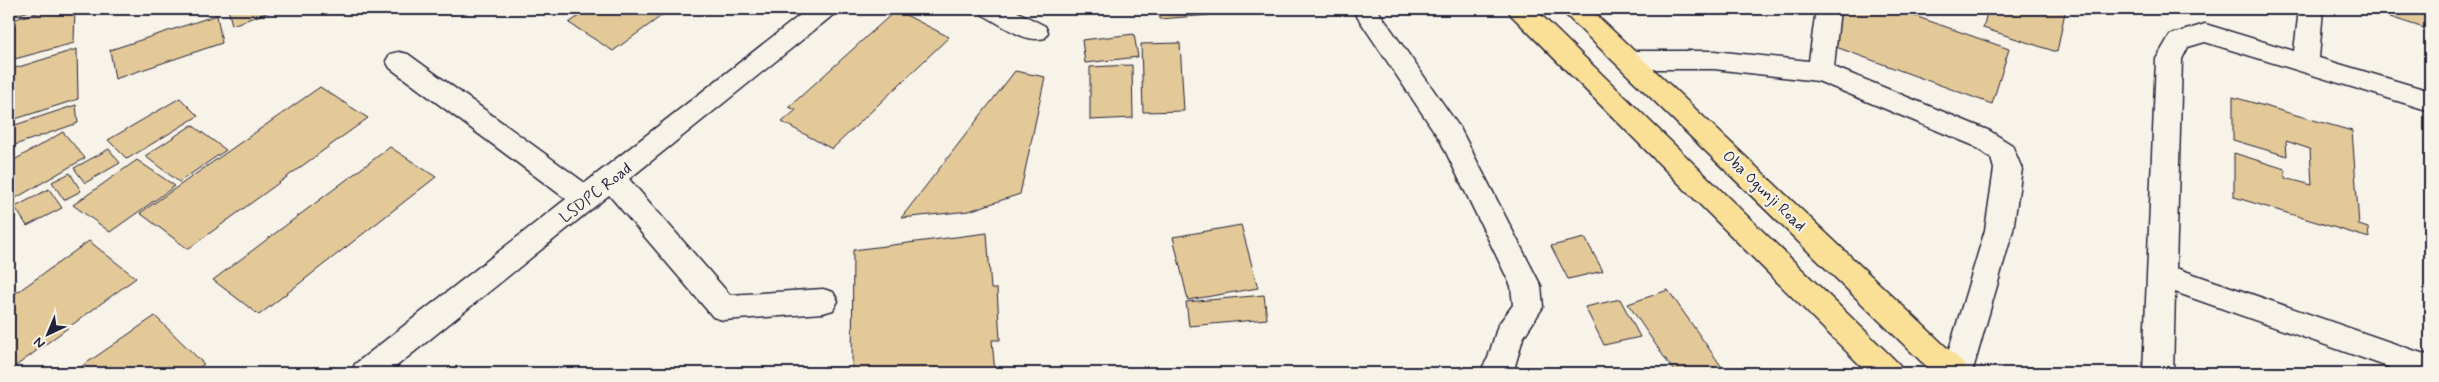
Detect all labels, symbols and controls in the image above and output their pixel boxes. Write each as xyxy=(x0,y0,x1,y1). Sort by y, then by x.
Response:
street label: Oba Ogunji Road xyxy=(1718,146,1810,236)
street label: LSDPC Road xyxy=(556,158,636,228)
north arrow xyxy=(22,310,72,360)
text: N xyxy=(30,333,49,352)

